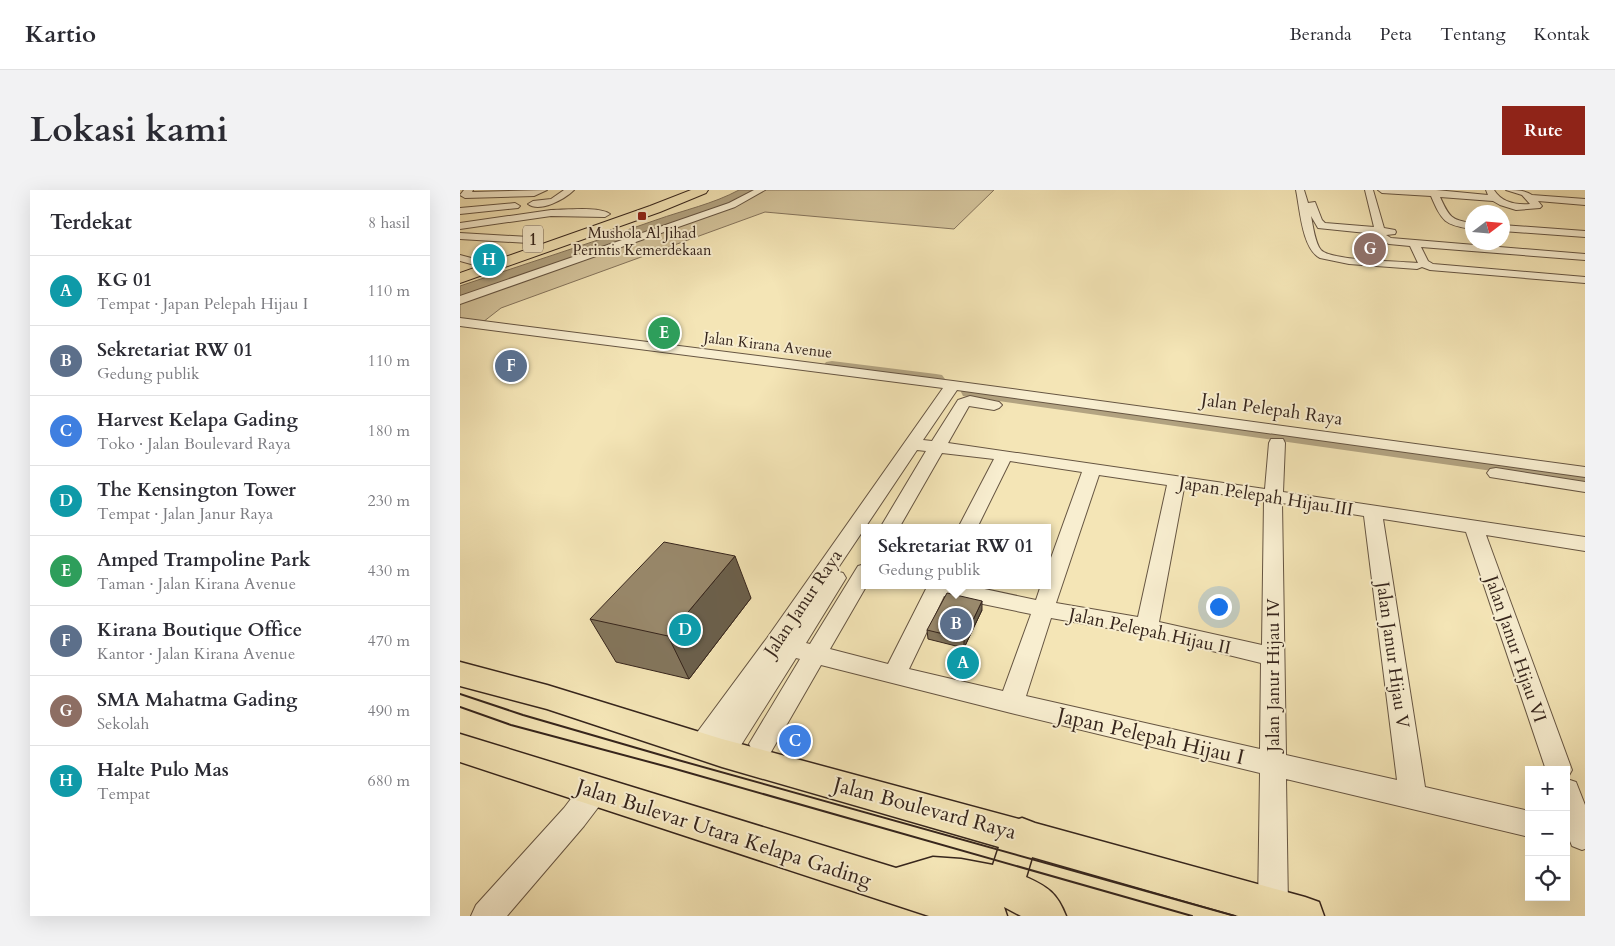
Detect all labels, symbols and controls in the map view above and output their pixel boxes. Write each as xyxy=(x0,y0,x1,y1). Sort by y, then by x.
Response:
text: Kartio xyxy=(25,18,96,51)
text: Beranda xyxy=(1290,22,1352,47)
text: Peta xyxy=(1380,22,1412,47)
text: Tentang xyxy=(1440,22,1506,47)
text: Kontak xyxy=(1534,22,1590,47)
text: Lokasi kami xyxy=(30,106,228,154)
button: Rute xyxy=(1502,106,1585,155)
north arrow xyxy=(1465,205,1510,250)
text: Terdekat xyxy=(50,208,132,237)
marker: Mushola Al Jihad Perintis Kemerdekaan xyxy=(636,210,648,222)
text: 8 hasil xyxy=(368,212,410,234)
place label: Mushola Al Jihad Perintis Kemerdekaan xyxy=(572,223,712,260)
road number: 1 xyxy=(523,226,543,252)
pin: G xyxy=(1354,230,1386,268)
pin: H xyxy=(473,241,505,279)
text: KG 01 xyxy=(97,267,152,293)
text: A xyxy=(60,280,72,302)
text: 110 m xyxy=(368,280,410,302)
text: Tempat · Japan Pelepah Hijau I xyxy=(97,293,308,315)
pin: E xyxy=(648,314,680,352)
street label: Jalan Kirana Avenue xyxy=(701,327,834,363)
text: Sekretariat RW 01 xyxy=(97,337,253,363)
pin: F xyxy=(495,347,527,385)
text: B xyxy=(60,350,72,372)
text: 110 m xyxy=(368,350,410,372)
text: Gedung publik xyxy=(97,363,200,385)
street label: Jalan Pelepah Raya xyxy=(1197,387,1344,432)
text: Harvest Kelapa Gading xyxy=(97,407,298,433)
text: C xyxy=(60,420,72,442)
text: 180 m xyxy=(368,420,410,442)
text: Toko · Jalan Boulevard Raya xyxy=(97,433,291,455)
street label: Japan Pelepah Hijau III xyxy=(1174,470,1355,523)
text: The Kensington Tower xyxy=(97,477,296,503)
text: D xyxy=(59,490,73,512)
text: 230 m xyxy=(368,490,410,512)
text: Tempat · Jalan Janur Raya xyxy=(97,503,273,525)
popup xyxy=(861,524,1051,589)
text: Sekretariat RW 01 xyxy=(878,533,1034,559)
street label: Jalan Janur Raya xyxy=(757,545,849,664)
text: Amped Trampoline Park xyxy=(97,547,311,573)
text: Gedung publik xyxy=(878,559,980,581)
text: E xyxy=(61,560,71,582)
text: 430 m xyxy=(368,560,410,582)
street label: Jalan Janur Hijau VI xyxy=(1478,570,1552,726)
text: Taman · Jalan Kirana Avenue xyxy=(97,573,296,595)
street label: Jalan Janur Hijau V xyxy=(1369,577,1415,731)
your location xyxy=(1206,594,1232,620)
street label: Jalan Janur Hijau IV xyxy=(1261,597,1286,755)
street label: Jalan Pelepah Hijau II xyxy=(1064,601,1233,661)
pin: B xyxy=(940,605,972,643)
pin: D xyxy=(669,611,701,649)
text: Kirana Boutique Office xyxy=(97,617,302,643)
text: F xyxy=(61,630,71,652)
text: 470 m xyxy=(368,630,410,652)
text: Kantor · Jalan Kirana Avenue xyxy=(97,643,295,665)
pin: A xyxy=(947,644,979,682)
text: SMA Mahatma Gading xyxy=(97,687,297,713)
text: G xyxy=(59,700,73,722)
text: 490 m xyxy=(368,700,410,722)
street label: Japan Pelepah Hijau I xyxy=(1052,700,1247,772)
text: Sekolah xyxy=(97,713,149,735)
pin: C xyxy=(779,722,811,760)
text: Halte Pulo Mas xyxy=(97,757,229,783)
map controls xyxy=(1525,766,1570,901)
button: + xyxy=(1525,766,1570,811)
street label: Jalan Boulevard Raya xyxy=(827,769,1020,847)
text: H xyxy=(59,770,73,792)
text: 680 m xyxy=(368,770,410,792)
street label: Jalan Bulevar Utara Kelapa Gading xyxy=(570,771,875,895)
text: Tempat xyxy=(97,783,150,805)
button: − xyxy=(1525,811,1570,856)
button: locate xyxy=(1525,856,1570,901)

